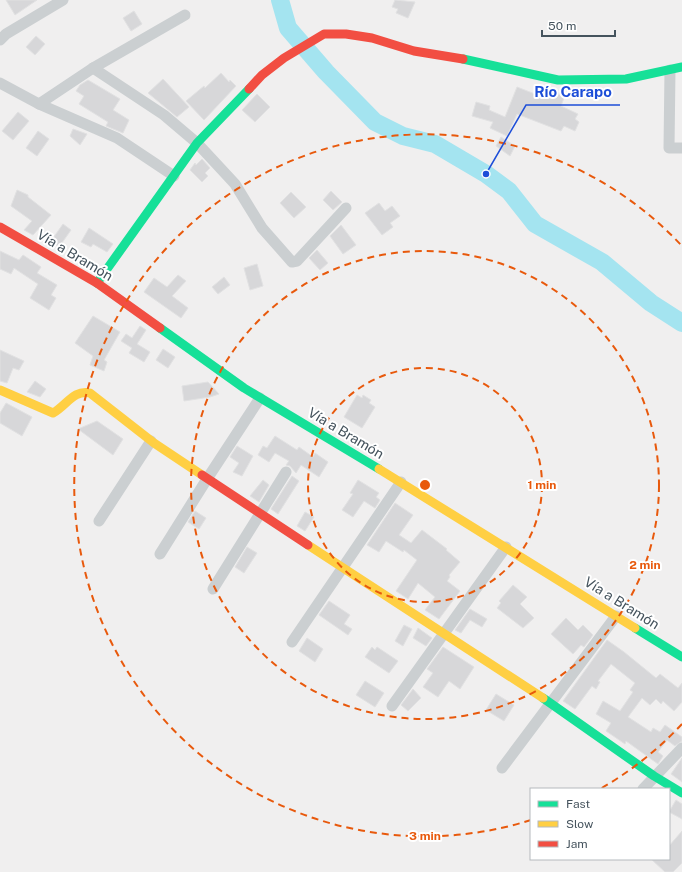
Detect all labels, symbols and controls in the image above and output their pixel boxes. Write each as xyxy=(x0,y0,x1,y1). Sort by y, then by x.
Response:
scale bar xyxy=(542,12,615,38)
text: 50 m xyxy=(548,19,576,33)
callout: Río Carapo xyxy=(526,78,620,105)
text: Río Carapo xyxy=(534,83,612,100)
street label: Vía a Bramón xyxy=(34,226,116,284)
street label: Vía a Bramón xyxy=(305,404,387,462)
centre of rings xyxy=(418,478,432,492)
text: 1 min xyxy=(528,478,556,492)
text: 2 min xyxy=(629,558,661,572)
street label: Vía a Bramón xyxy=(582,574,662,632)
legend xyxy=(530,788,670,860)
text: Fast xyxy=(566,797,591,811)
text: Slow xyxy=(566,817,594,831)
text: 3 min xyxy=(409,829,441,843)
text: Jam xyxy=(566,837,588,851)

